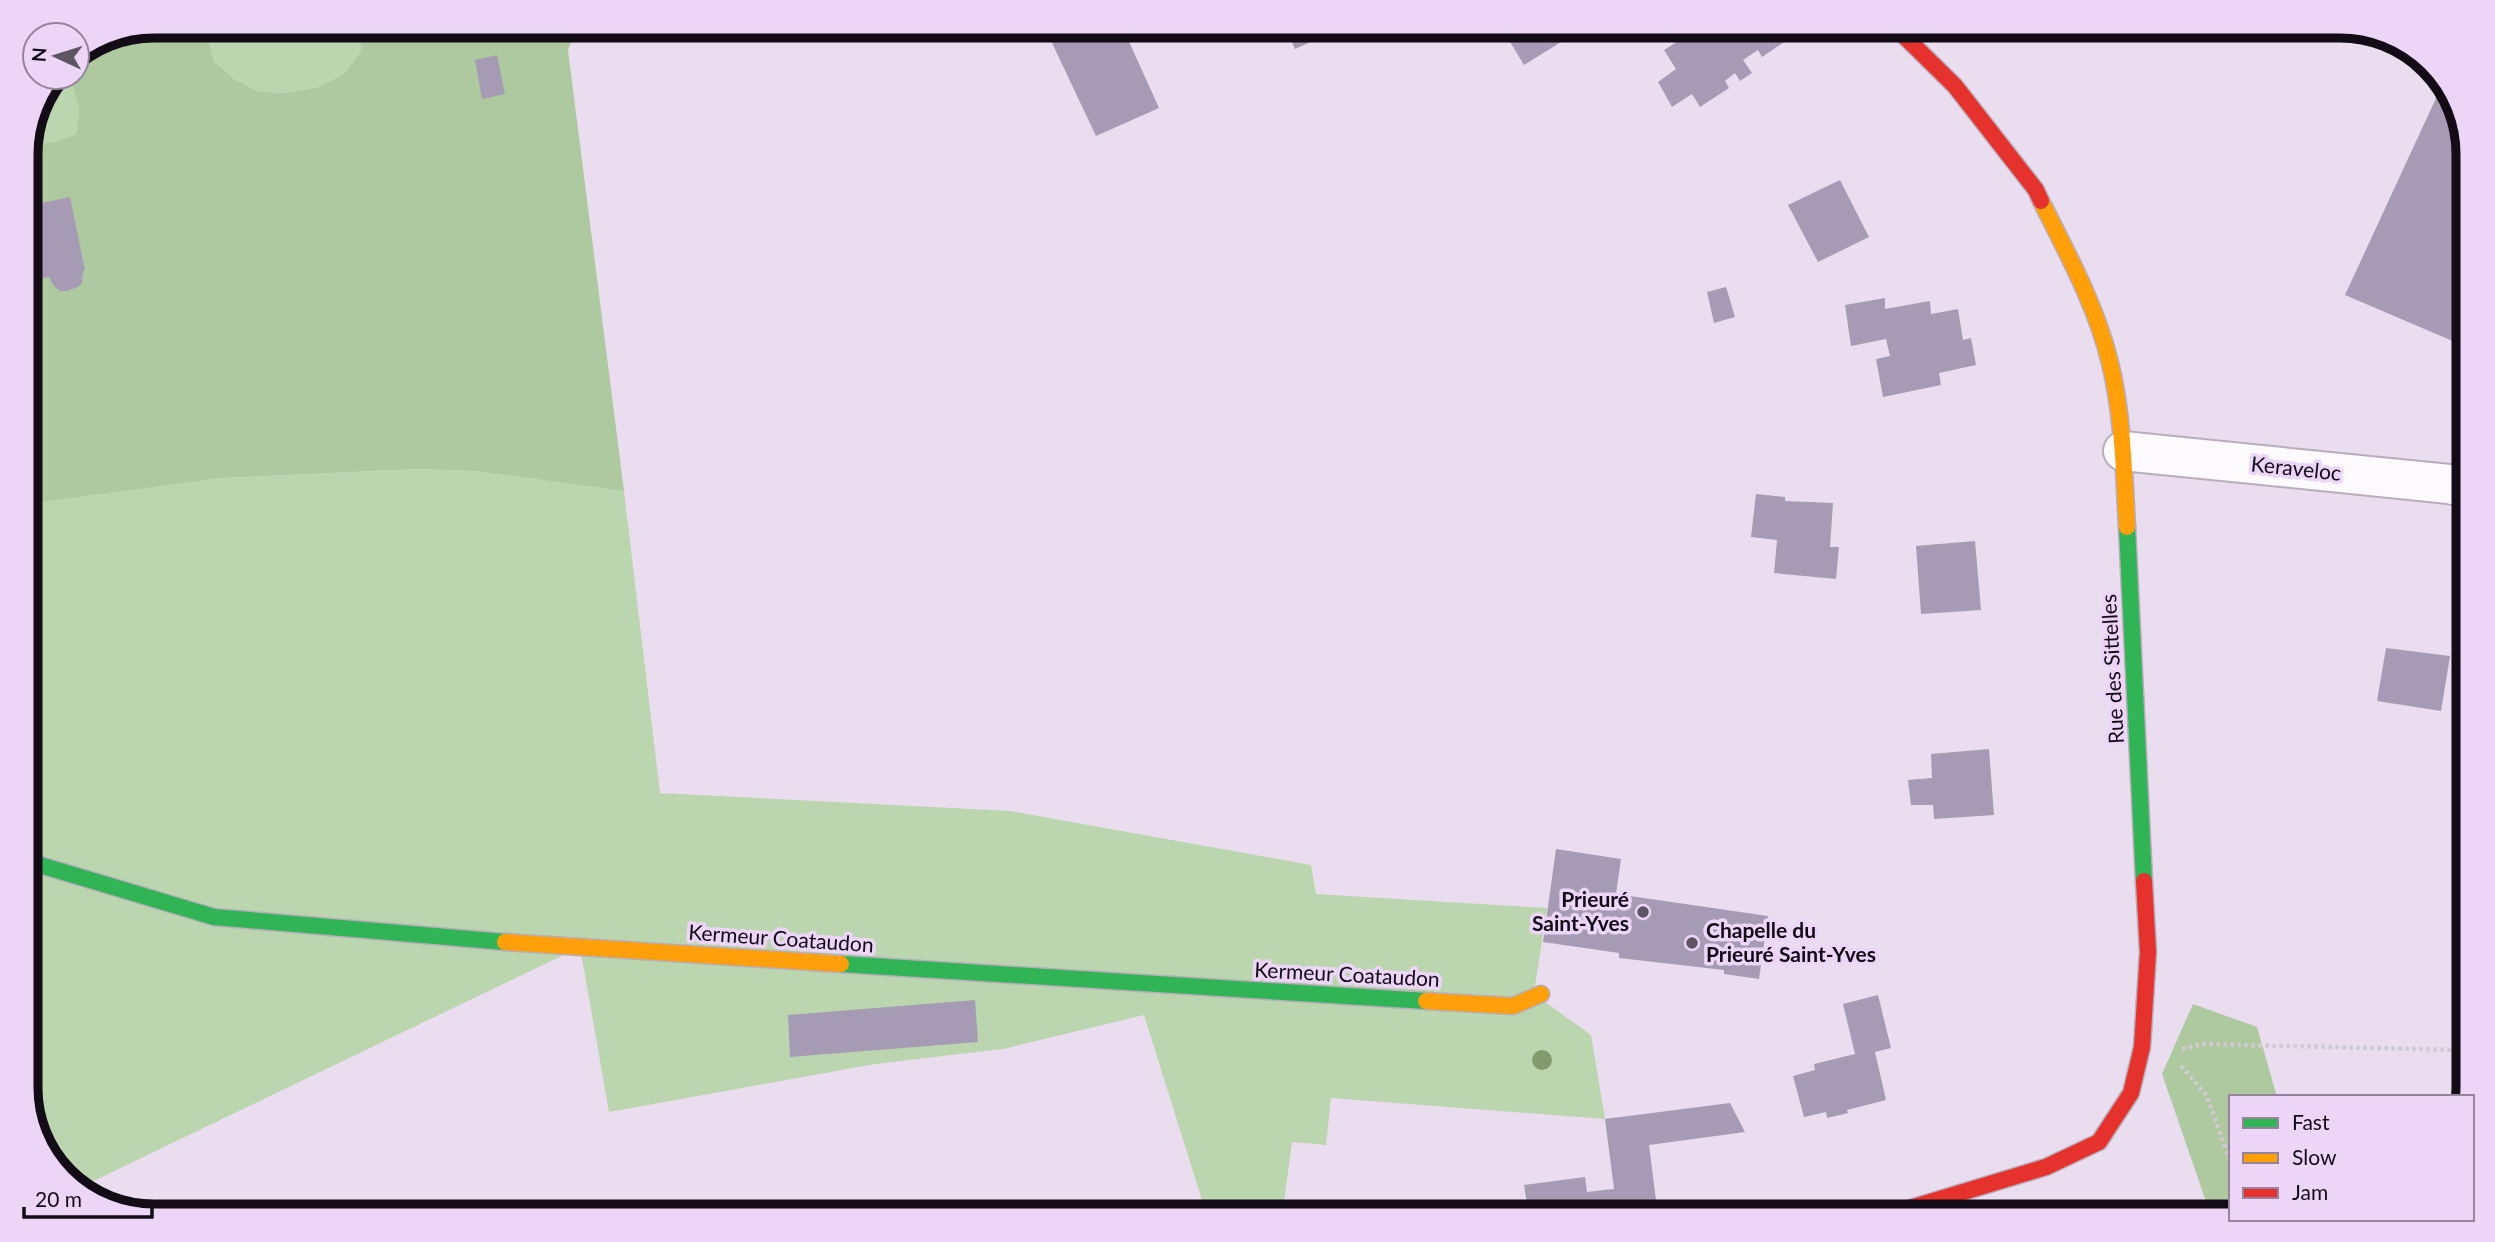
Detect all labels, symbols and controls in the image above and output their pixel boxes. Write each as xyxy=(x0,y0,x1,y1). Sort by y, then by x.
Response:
north arrow xyxy=(21,21,91,91)
text: N xyxy=(27,47,51,63)
street label: Keraveloc xyxy=(2250,450,2342,485)
street label: Rue des Sittelles xyxy=(2095,594,2128,745)
place label: Prieuré Saint-Yves xyxy=(1532,886,1629,935)
marker: Prieuré Saint-Yves xyxy=(1635,904,1651,920)
place label: Chapelle du Prieuré Saint-Yves xyxy=(1706,917,1876,966)
street label: Kermeur Coataudon xyxy=(688,919,875,956)
marker: Chapelle du Prieuré Saint-Yves xyxy=(1684,935,1700,951)
street label: Kermeur Coataudon xyxy=(1254,956,1440,991)
legend xyxy=(2229,1095,2474,1221)
text: Fast xyxy=(2292,1109,2330,1134)
text: Slow xyxy=(2292,1144,2337,1169)
scale bar xyxy=(24,1176,152,1220)
text: Jam xyxy=(2292,1179,2328,1204)
text: 20 m xyxy=(35,1186,82,1211)

